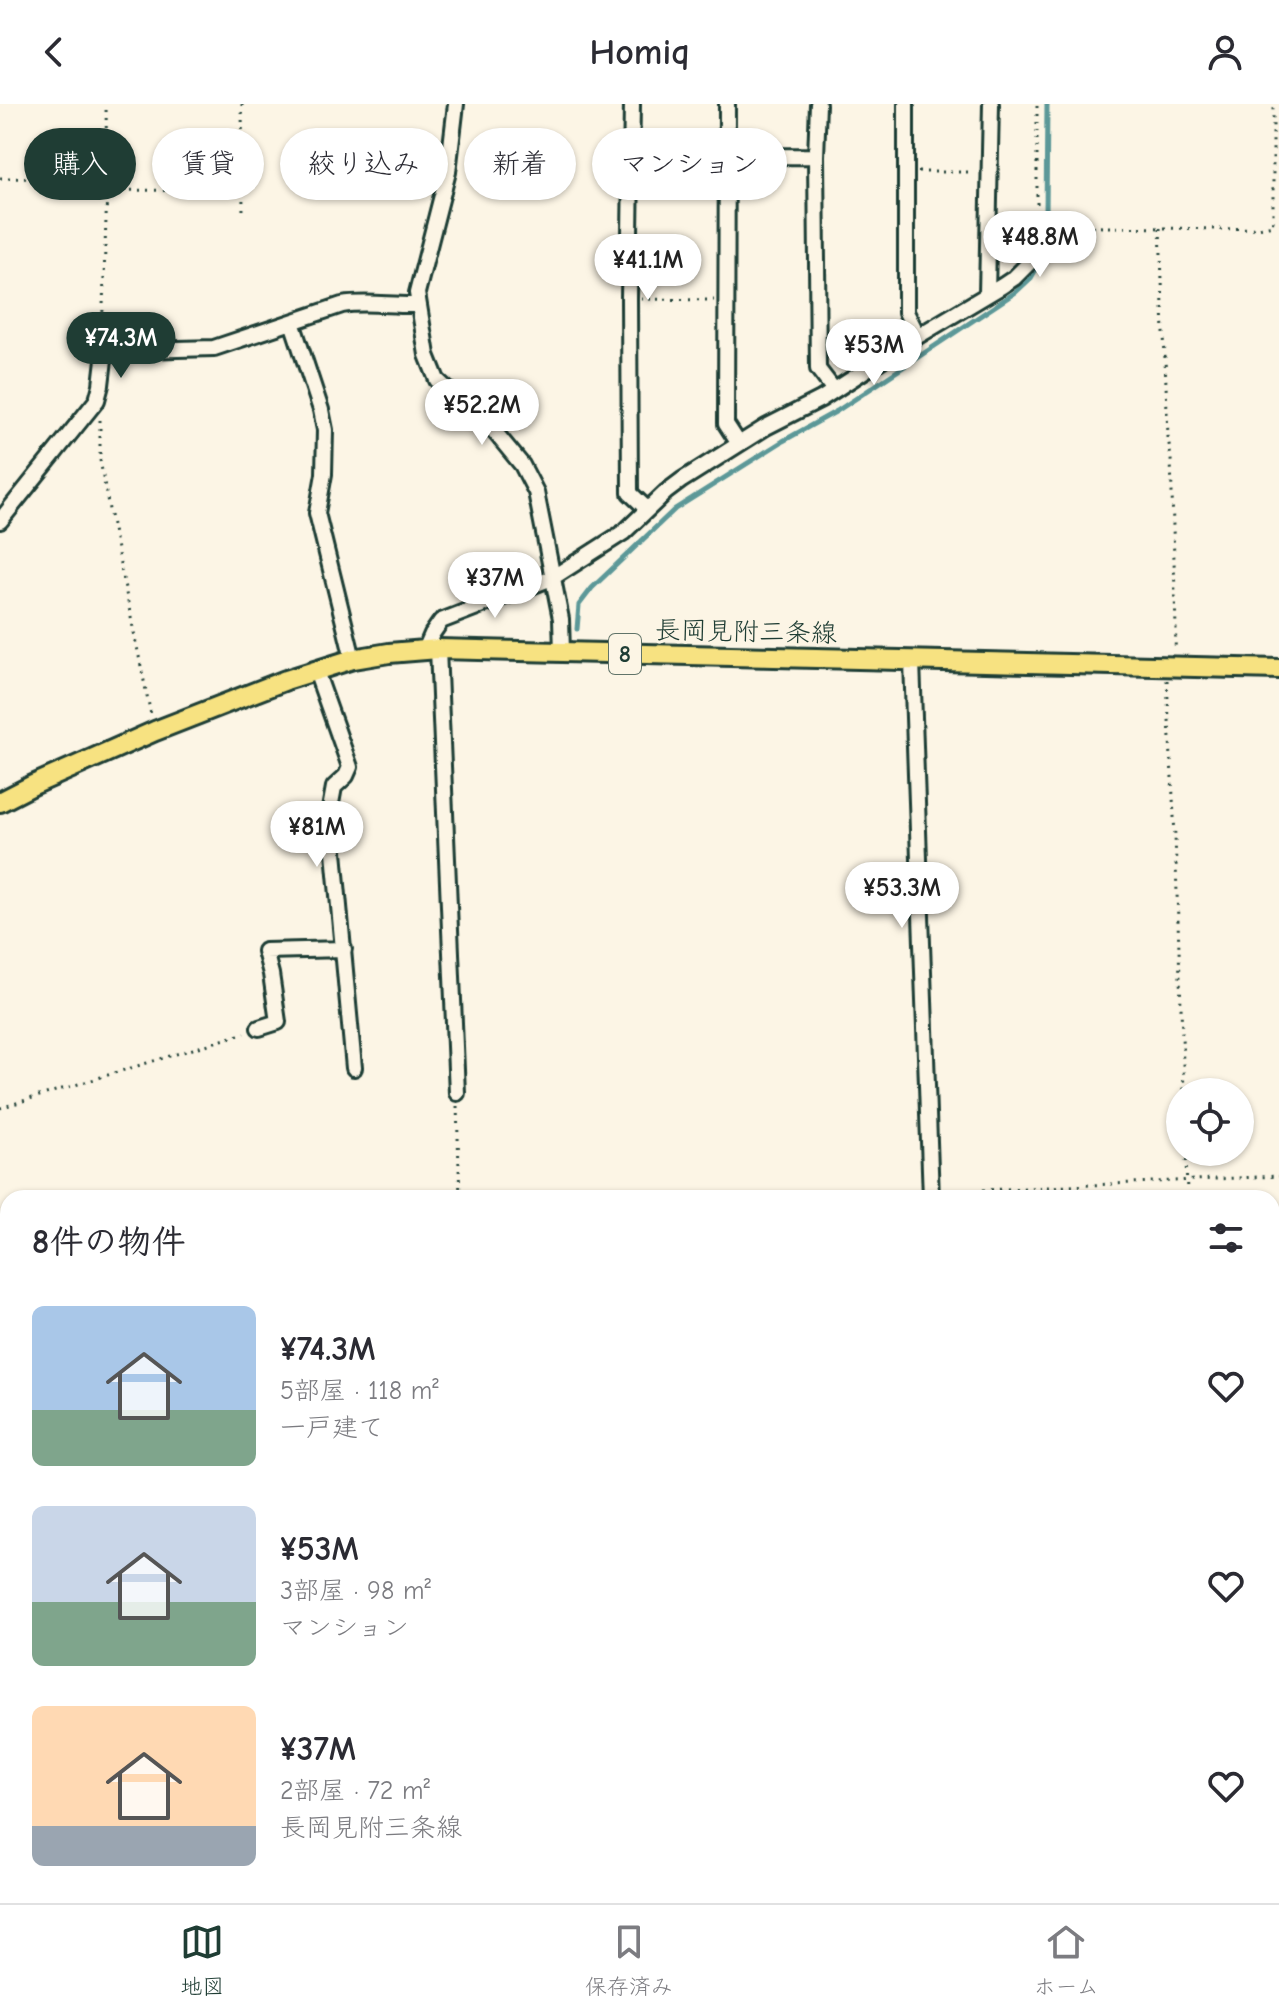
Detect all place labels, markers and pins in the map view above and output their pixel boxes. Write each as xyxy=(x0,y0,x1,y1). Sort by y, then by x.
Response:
pin: ¥48.8M xyxy=(975,211,1105,279)
pin: ¥41.1M xyxy=(583,234,713,302)
pin: ¥74.3M xyxy=(56,312,186,380)
pin: ¥53M xyxy=(827,319,921,387)
pin: ¥52.2M xyxy=(417,379,547,447)
pin: ¥37M xyxy=(448,552,542,620)
pin: ¥81M xyxy=(270,801,364,869)
pin: ¥53.3M xyxy=(837,862,967,930)

